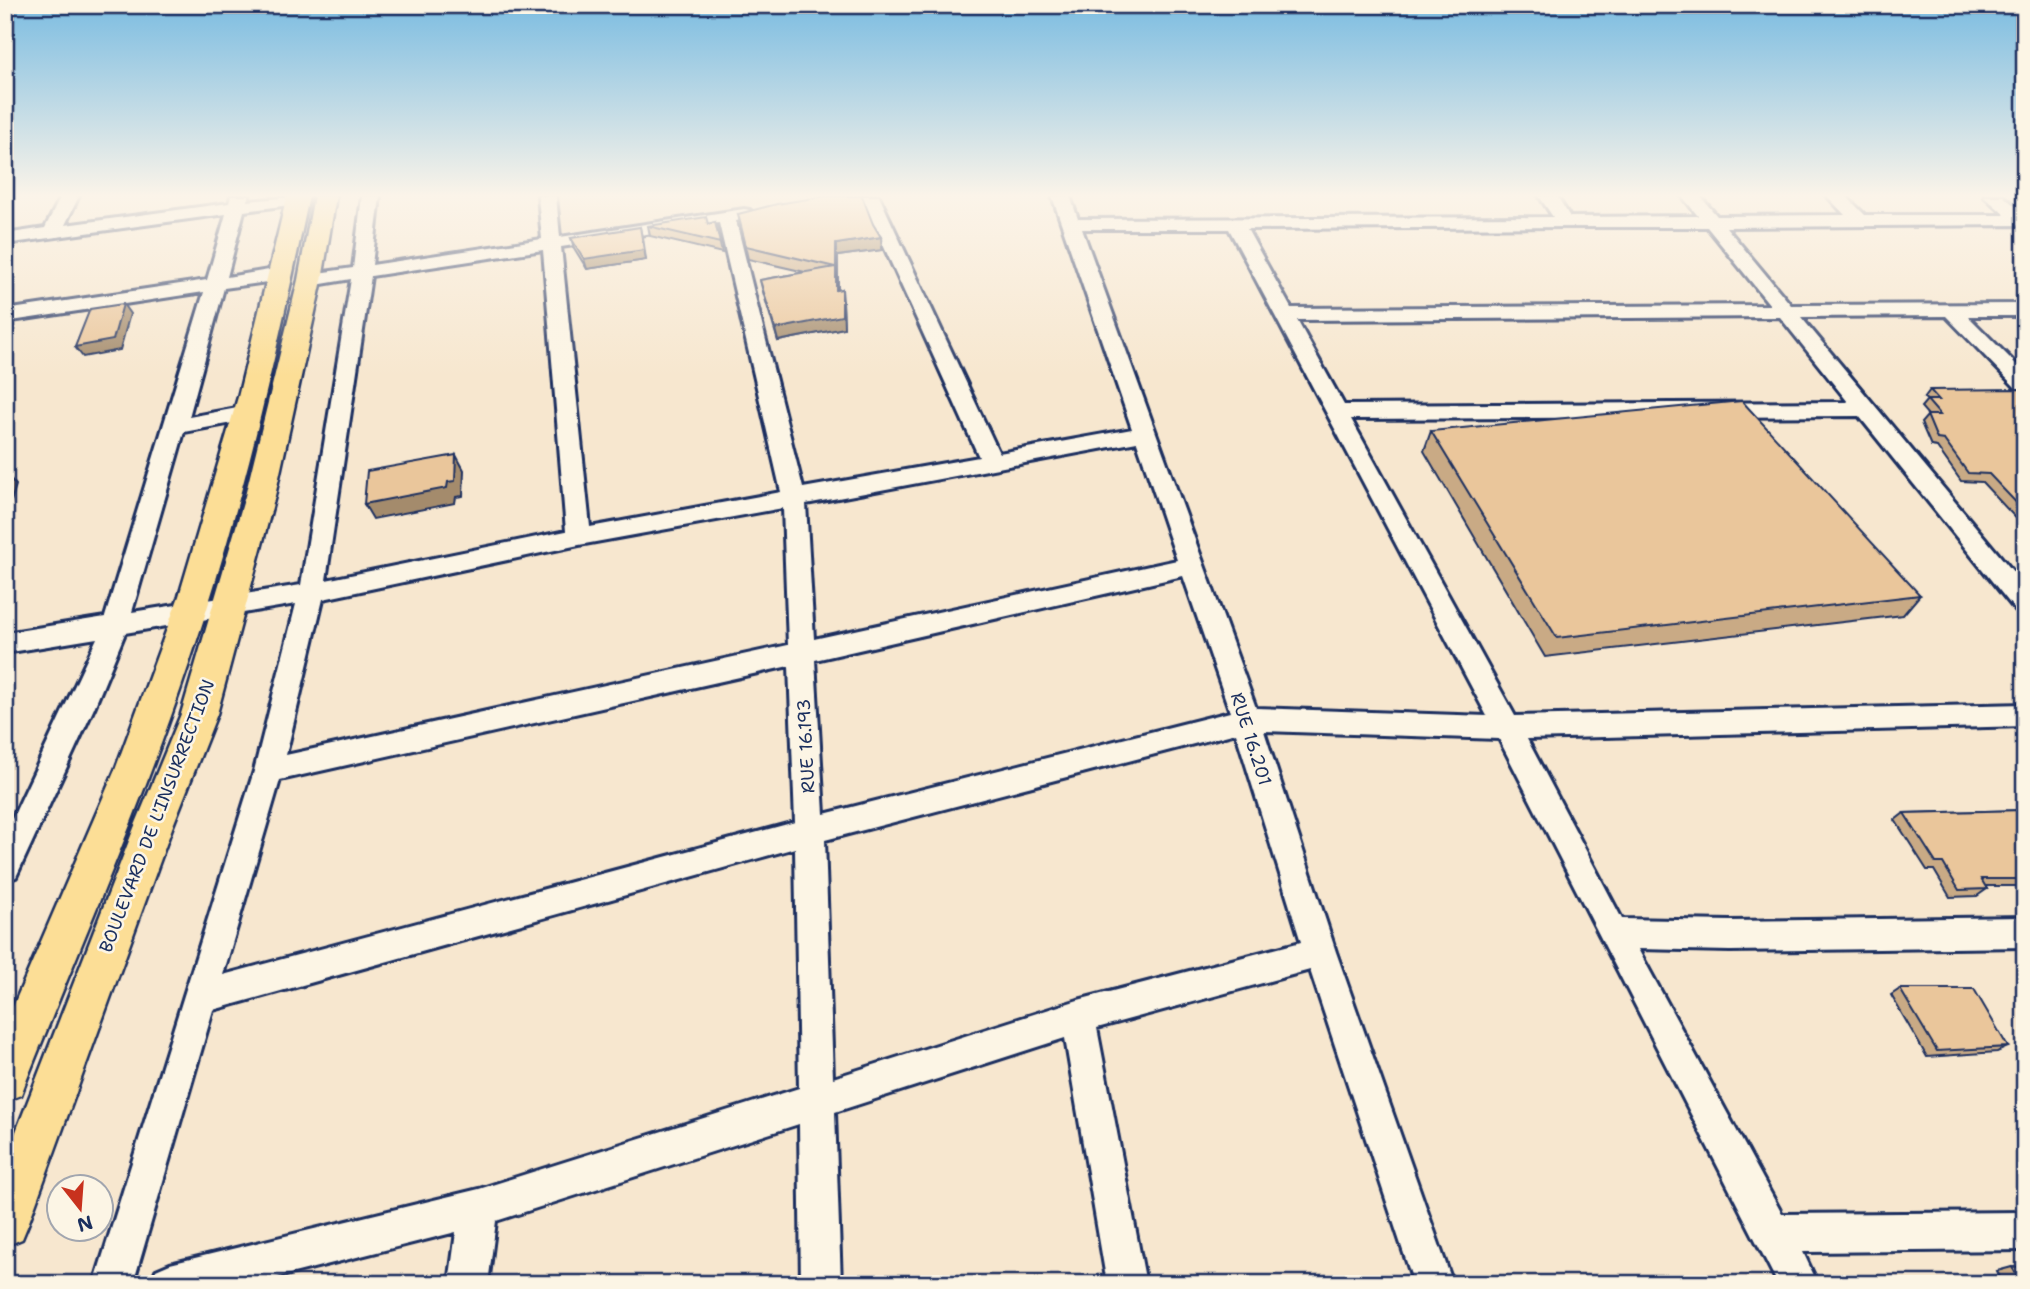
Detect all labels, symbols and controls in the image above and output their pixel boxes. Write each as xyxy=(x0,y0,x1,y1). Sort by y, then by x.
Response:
street label: BOULEVARD DE L'INSURRECTION xyxy=(94,676,220,956)
street label: RUE 16.201 xyxy=(1225,690,1277,788)
street label: RUE 16.193 xyxy=(792,698,820,794)
north arrow xyxy=(46,1174,116,1244)
text: N xyxy=(74,1210,96,1238)

